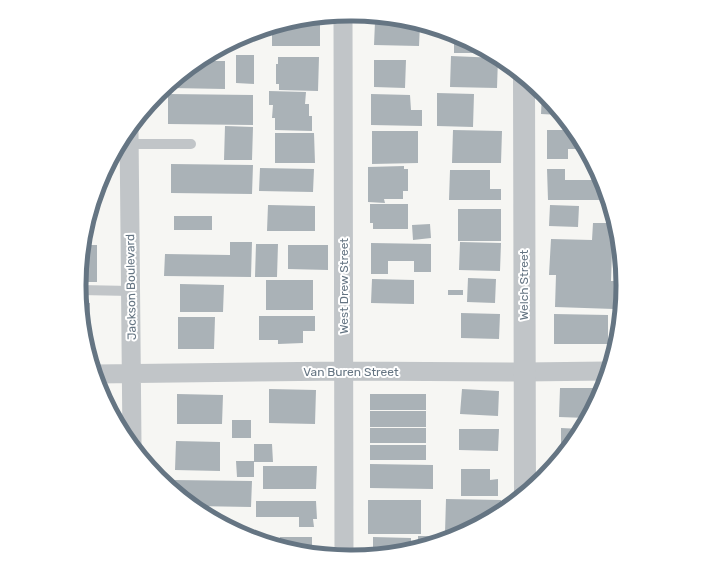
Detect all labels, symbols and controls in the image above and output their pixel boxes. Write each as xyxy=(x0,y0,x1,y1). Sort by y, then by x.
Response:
street label: Jackson Boulevard xyxy=(123,234,139,340)
street label: West Drew Street xyxy=(337,238,351,334)
street label: Welch Street xyxy=(517,249,531,320)
street label: Van Buren Street xyxy=(303,365,399,379)

